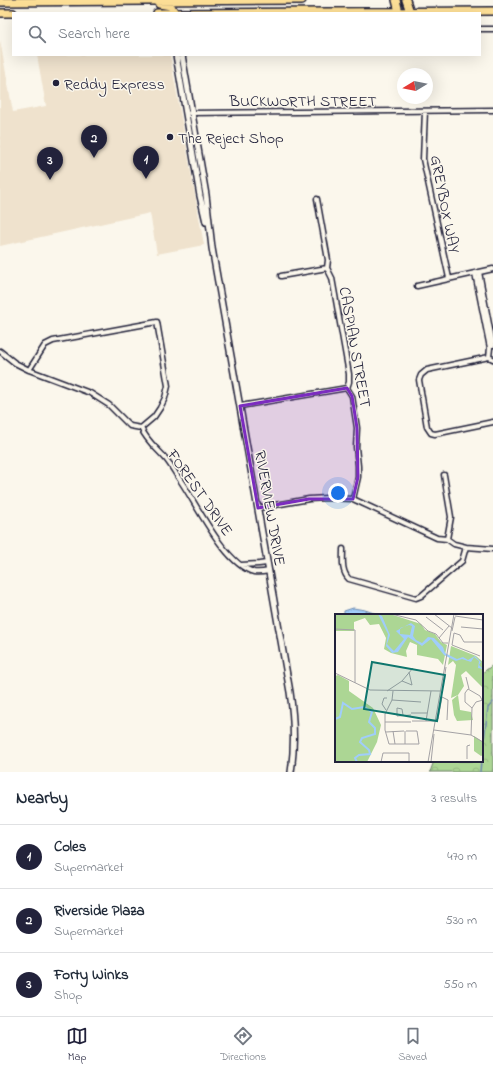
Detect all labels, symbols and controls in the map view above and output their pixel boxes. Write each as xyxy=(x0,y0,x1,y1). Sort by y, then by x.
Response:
search box xyxy=(12,12,481,56)
icon: search xyxy=(26,23,48,45)
text: Search here xyxy=(58,23,130,45)
north arrow xyxy=(397,68,433,104)
place label: Reddy Express xyxy=(64,73,165,97)
marker: Reddy Express xyxy=(51,78,61,88)
street label: BUCKWORTH STREET xyxy=(228,90,377,114)
pin: 2 xyxy=(81,125,107,158)
place label: The Reject Shop xyxy=(178,127,284,151)
marker: The Reject Shop xyxy=(165,132,175,142)
pin: 1 xyxy=(133,146,159,179)
pin: 3 xyxy=(37,147,63,180)
street label: GREYBOX WAY xyxy=(423,153,465,256)
street label: CASPIAN STREET xyxy=(332,285,376,410)
street label: FOREST DRIVE xyxy=(160,444,238,541)
street label: RIVERVIEW DRIVE xyxy=(247,449,291,568)
your location xyxy=(328,483,348,503)
inset map xyxy=(335,614,483,762)
text: Nearby xyxy=(16,786,68,811)
text: 3 results xyxy=(431,789,477,808)
text: Coles xyxy=(54,836,86,858)
text: 1 xyxy=(27,847,31,866)
text: 470 m xyxy=(447,847,477,866)
text: Supermarket xyxy=(54,858,124,877)
text: Riverside Plaza xyxy=(54,900,145,922)
text: 2 xyxy=(26,911,32,930)
text: 530 m xyxy=(445,911,477,930)
text: Supermarket xyxy=(54,922,124,941)
text: Forty Winks xyxy=(54,964,129,986)
text: 3 xyxy=(26,975,32,994)
text: 550 m xyxy=(443,975,477,994)
text: Shop xyxy=(54,986,82,1005)
tab: Map xyxy=(66,1025,88,1065)
tab: Directions xyxy=(220,1025,266,1065)
tab: Saved xyxy=(398,1025,427,1065)

